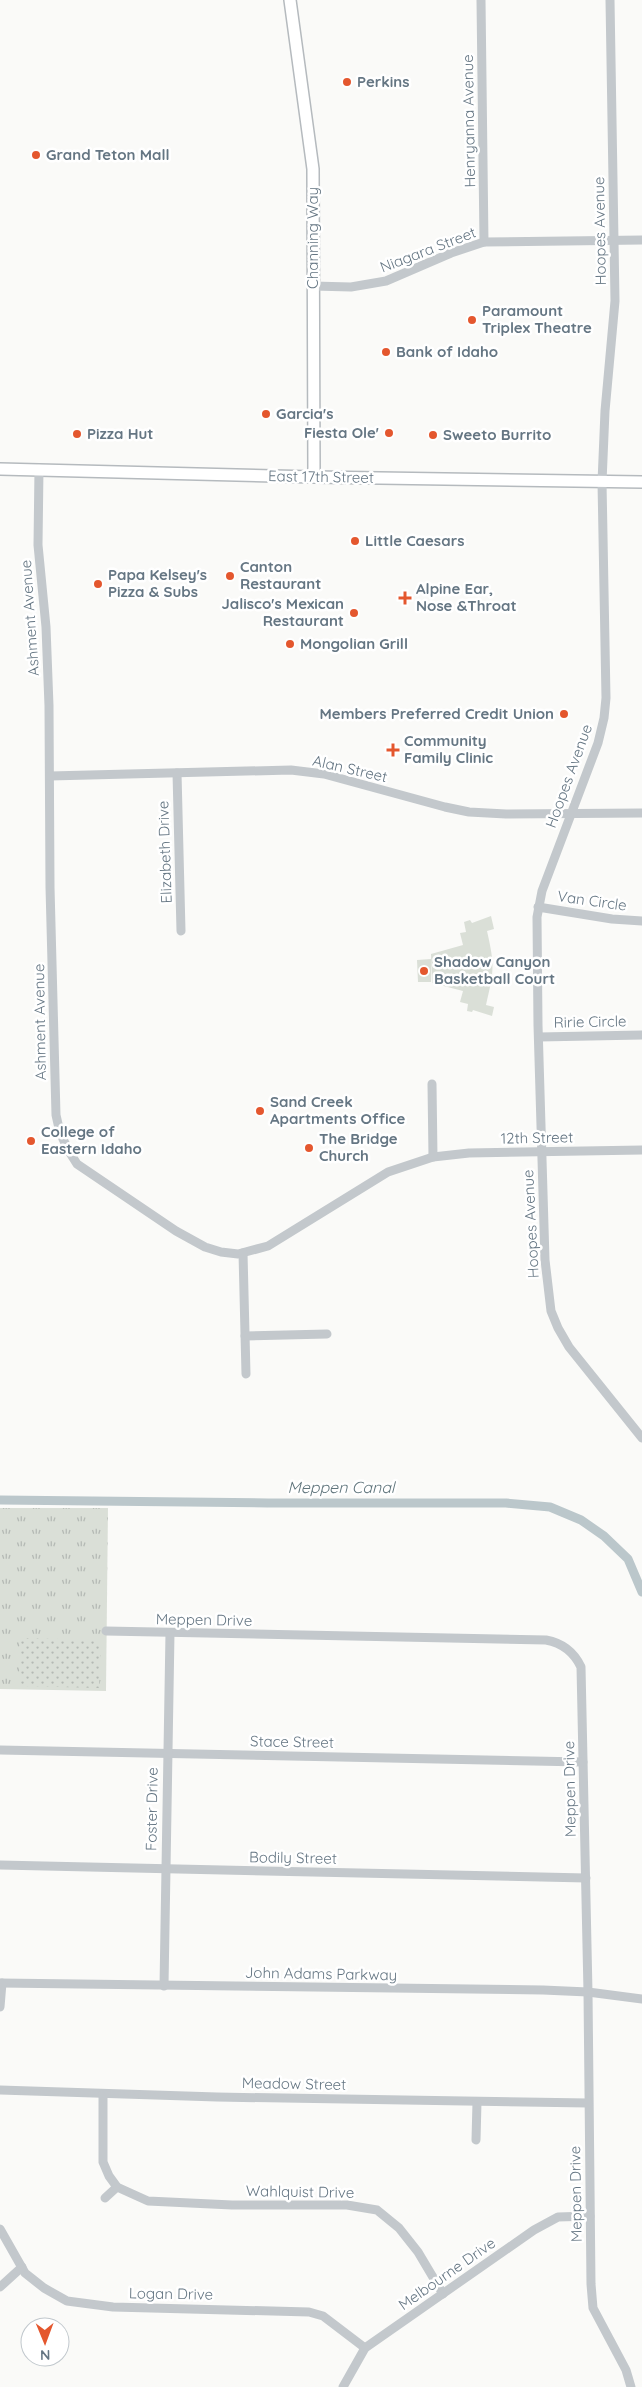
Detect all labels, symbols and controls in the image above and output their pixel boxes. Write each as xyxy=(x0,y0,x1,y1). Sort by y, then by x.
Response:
street label: Henryanna Avenue xyxy=(458,54,479,188)
place label: Perkins xyxy=(357,72,410,91)
marker: Perkins xyxy=(341,76,353,88)
place label: Grand Teton Mall xyxy=(46,145,170,164)
marker: Grand Teton Mall xyxy=(30,149,42,161)
street label: Hoopes Avenue xyxy=(589,176,610,286)
street label: Channing Way xyxy=(303,187,322,289)
street label: Niagara Street xyxy=(377,222,479,277)
place label: Paramount Triplex Theatre xyxy=(482,301,592,337)
marker: Paramount Triplex Theatre xyxy=(466,314,478,326)
place label: Bank of Idaho xyxy=(396,342,498,361)
marker: Bank of Idaho xyxy=(380,346,392,358)
place label: Garcia's xyxy=(276,404,333,423)
marker: Garcia's xyxy=(260,408,272,420)
place label: Fiesta Ole' xyxy=(304,423,379,442)
place label: Pizza Hut xyxy=(87,424,153,443)
place label: Sweeto Burrito xyxy=(443,425,551,444)
marker: Fiesta Ole' xyxy=(383,427,395,439)
marker: Pizza Hut xyxy=(71,428,83,440)
marker: Sweeto Burrito xyxy=(427,429,439,441)
street label: East 17th Street xyxy=(268,466,374,487)
place label: Little Caesars xyxy=(365,531,464,550)
marker: Little Caesars xyxy=(349,535,361,547)
place label: Canton Restaurant xyxy=(240,557,321,593)
street label: Ashment Avenue xyxy=(16,559,43,677)
place label: Papa Kelsey's Pizza & Subs xyxy=(108,565,207,601)
marker: Canton Restaurant xyxy=(224,570,236,582)
marker: Papa Kelsey's Pizza & Subs xyxy=(92,578,104,590)
place label: Alpine Ear, Nose &Throat xyxy=(416,579,517,615)
marker: Alpine Ear, Nose &Throat xyxy=(398,591,412,605)
place label: Jalisco's Mexican Restaurant xyxy=(222,594,344,630)
marker: Jalisco's Mexican Restaurant xyxy=(348,607,360,619)
place label: Mongolian Grill xyxy=(300,634,408,653)
marker: Mongolian Grill xyxy=(284,638,296,650)
place label: Members Preferred Credit Union xyxy=(320,704,554,723)
marker: Members Preferred Credit Union xyxy=(558,708,570,720)
street label: Hoopes Avenue xyxy=(541,721,596,830)
place label: Community Family Clinic xyxy=(404,731,493,767)
marker: Community Family Clinic xyxy=(386,743,400,757)
street label: Alan Street xyxy=(311,751,389,786)
street label: Elizabeth Drive xyxy=(153,800,176,904)
street label: Van Circle xyxy=(556,886,628,915)
place label: Shadow Canyon Basketball Court xyxy=(434,952,555,988)
street label: Ashment Avenue xyxy=(29,964,50,1080)
marker: Shadow Canyon Basketball Court xyxy=(418,965,430,977)
street label: Ririe Circle xyxy=(553,1011,627,1032)
place label: Sand Creek Apartments Office xyxy=(270,1092,405,1128)
marker: Sand Creek Apartments Office xyxy=(254,1105,266,1117)
place label: College of Eastern Idaho xyxy=(41,1122,142,1158)
street label: 12th Street xyxy=(501,1127,573,1148)
place label: The Bridge Church xyxy=(319,1129,398,1165)
marker: College of Eastern Idaho xyxy=(25,1135,37,1147)
marker: The Bridge Church xyxy=(303,1142,315,1154)
street label: Hoopes Avenue xyxy=(518,1169,543,1279)
water label: Meppen Canal xyxy=(287,1477,397,1497)
street label: Meppen Drive xyxy=(156,1609,252,1630)
street label: Stace Street xyxy=(250,1731,334,1752)
street label: Meppen Drive xyxy=(559,1741,580,1837)
street label: Foster Drive xyxy=(141,1767,162,1851)
street label: Bodily Street xyxy=(249,1847,337,1868)
street label: John Adams Parkway xyxy=(245,1963,397,1984)
street label: Meadow Street xyxy=(242,2073,346,2094)
street label: Meppen Drive xyxy=(565,2146,586,2242)
street label: Wahlquist Drive xyxy=(246,2181,354,2202)
street label: Melbourne Drive xyxy=(395,2233,499,2314)
street label: Logan Drive xyxy=(129,2283,213,2304)
north arrow xyxy=(20,2317,70,2367)
text: N xyxy=(40,2346,51,2364)

